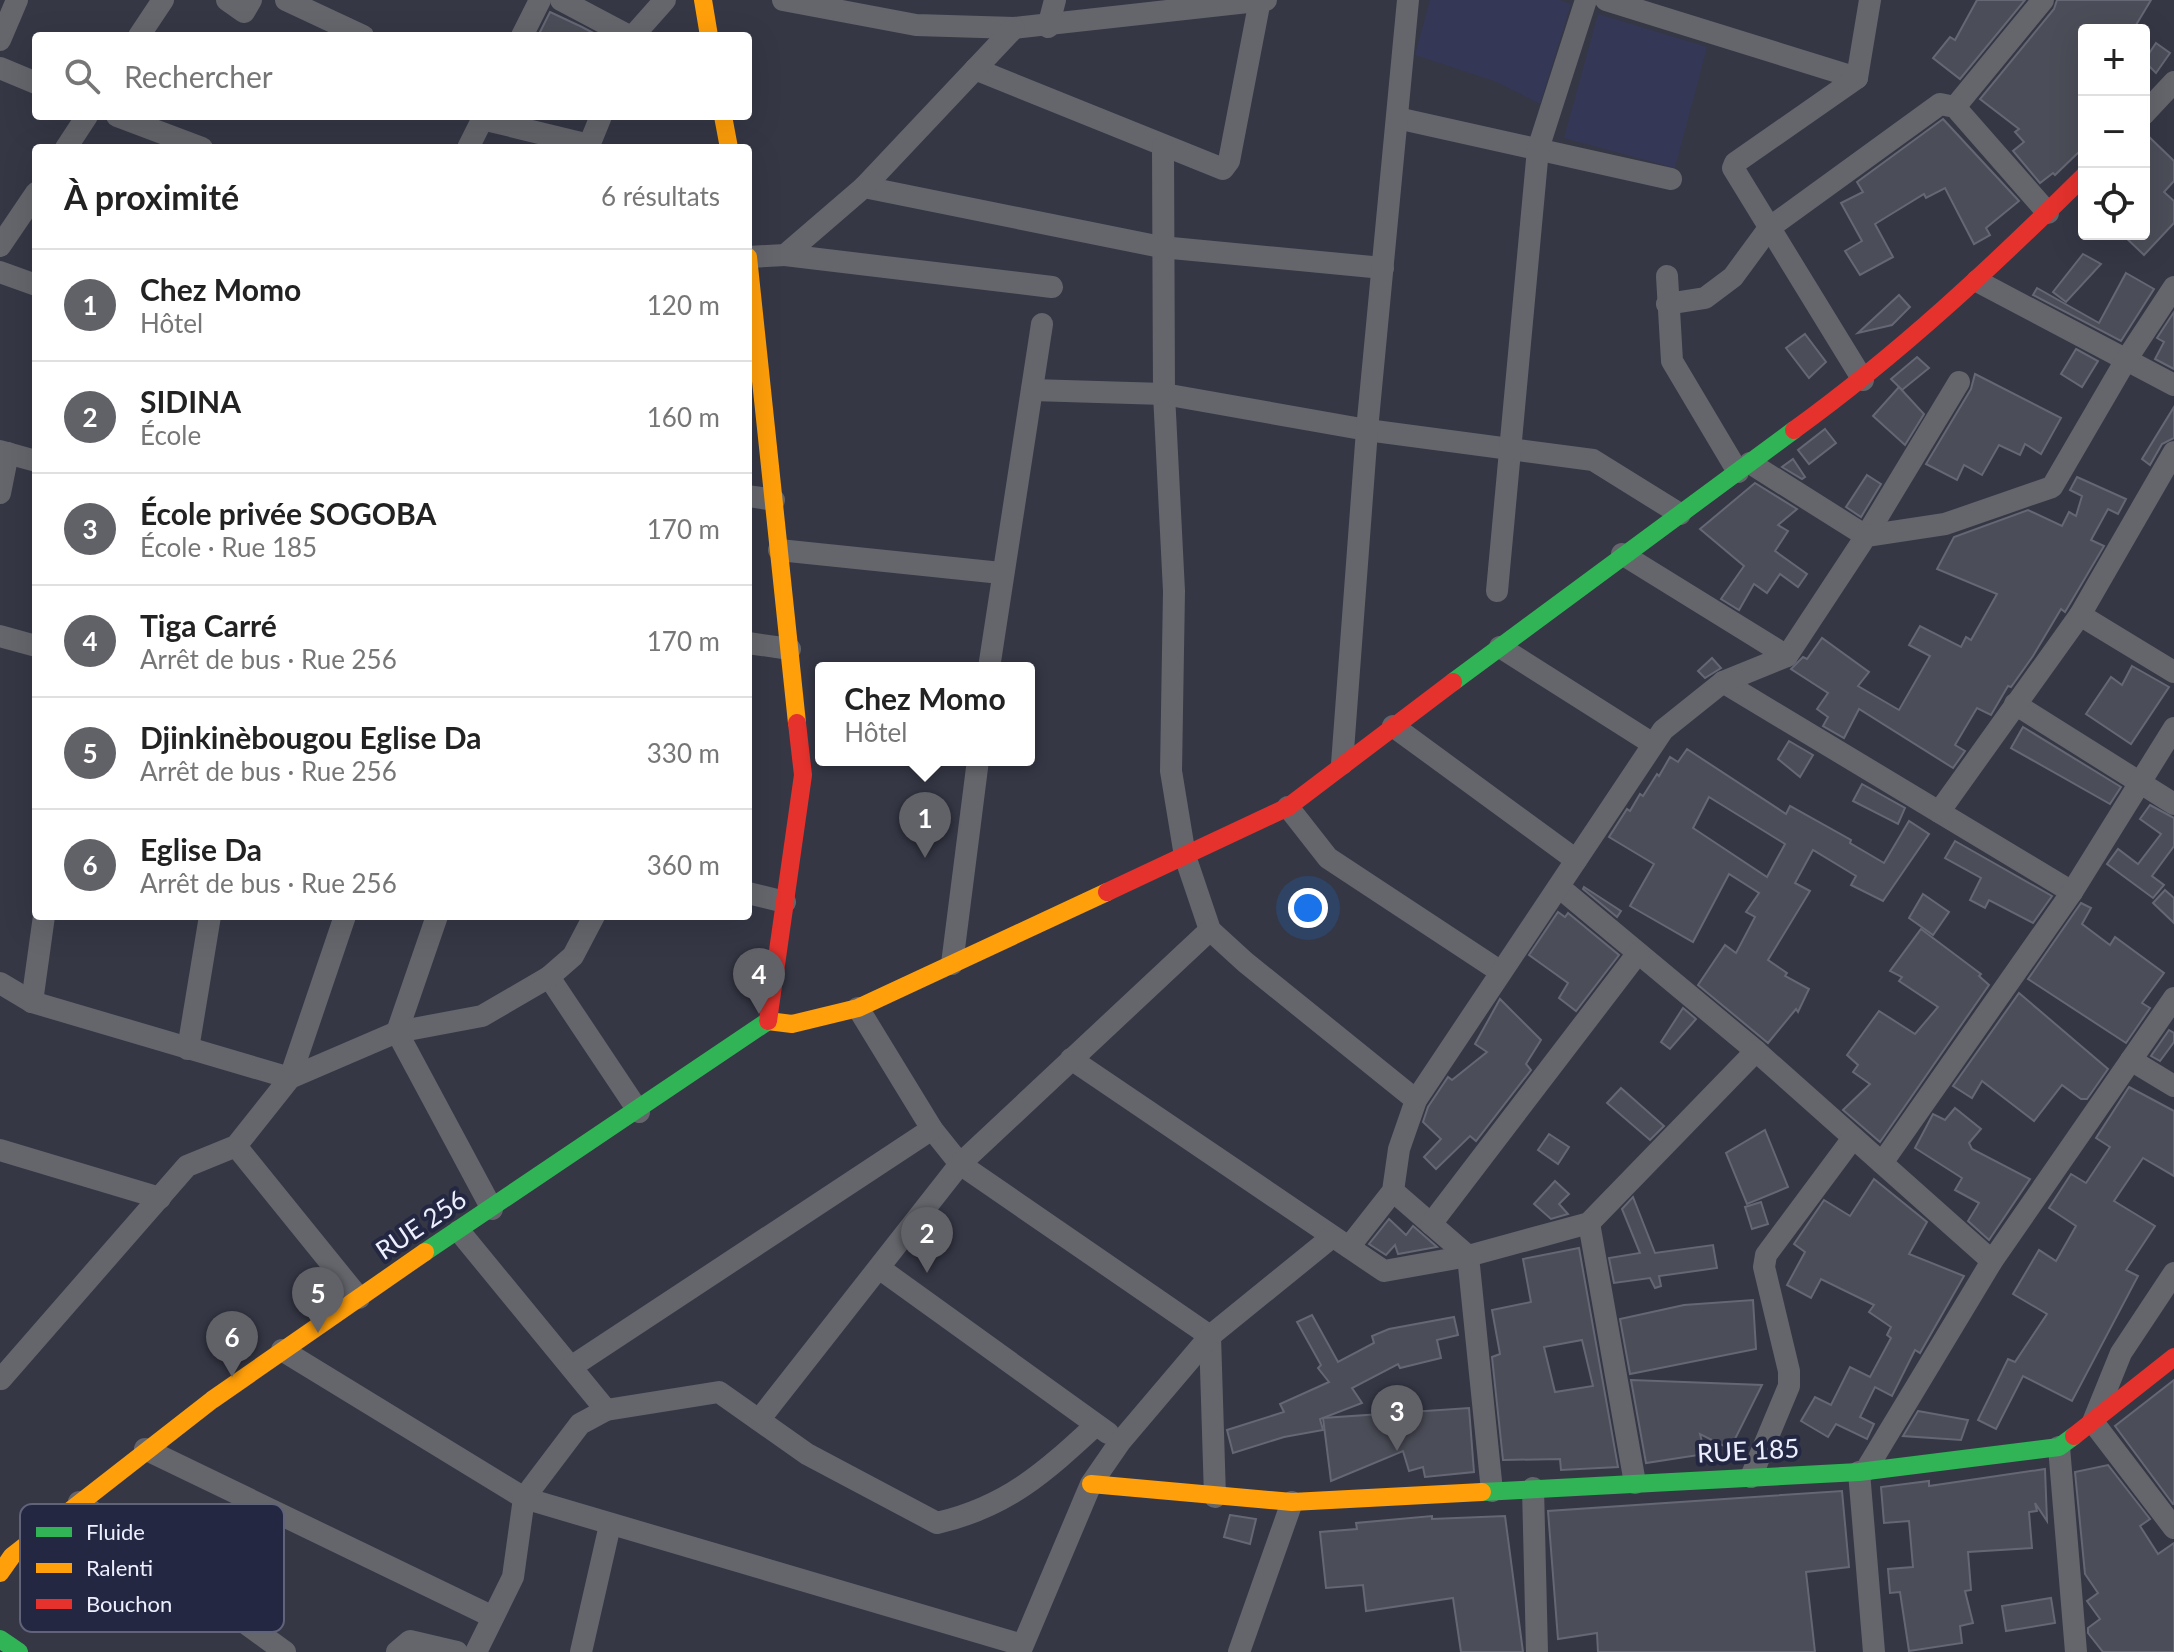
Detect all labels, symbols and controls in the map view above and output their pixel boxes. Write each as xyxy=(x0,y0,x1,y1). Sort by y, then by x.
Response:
map controls xyxy=(2078,24,2150,240)
button: + xyxy=(2078,24,2150,96)
search box xyxy=(32,32,752,120)
icon: search xyxy=(60,54,104,98)
text: Rechercher xyxy=(124,58,273,94)
button: − xyxy=(2078,96,2150,168)
button: locate xyxy=(2078,168,2150,240)
text: À proximité xyxy=(64,176,239,217)
text: 6 résultats xyxy=(601,180,720,212)
text: Chez Momo xyxy=(140,271,301,307)
text: 1 xyxy=(82,289,98,321)
text: 120 m xyxy=(647,289,720,321)
text: Hôtel xyxy=(140,307,203,339)
text: SIDINA xyxy=(140,383,241,419)
text: 2 xyxy=(82,401,98,433)
text: 160 m xyxy=(647,401,720,433)
text: École xyxy=(140,419,201,451)
text: École privée SOGOBA xyxy=(140,495,436,531)
text: 3 xyxy=(82,513,98,545)
text: 170 m xyxy=(647,513,720,545)
text: École · Rue 185 xyxy=(140,531,317,563)
text: Tiga Carré xyxy=(140,607,277,643)
text: 4 xyxy=(82,625,98,657)
text: 170 m xyxy=(647,625,720,657)
text: Arrêt de bus · Rue 256 xyxy=(140,643,397,675)
popup xyxy=(815,662,1035,766)
text: Chez Momo xyxy=(844,680,1006,716)
text: Hôtel xyxy=(844,716,907,748)
text: Djinkinèbougou Eglise Da xyxy=(140,719,481,755)
text: 5 xyxy=(82,737,98,769)
text: 330 m xyxy=(647,737,720,769)
text: Arrêt de bus · Rue 256 xyxy=(140,755,397,787)
pin: 1 xyxy=(899,792,951,858)
text: Eglise Da xyxy=(140,831,262,867)
text: 6 xyxy=(82,849,98,881)
text: 360 m xyxy=(647,849,720,881)
text: Arrêt de bus · Rue 256 xyxy=(140,867,397,899)
your location xyxy=(1288,888,1328,928)
pin: 4 xyxy=(733,948,785,1014)
street label: RUE 256 xyxy=(369,1182,472,1266)
pin: 2 xyxy=(901,1207,953,1273)
pin: 5 xyxy=(292,1267,344,1333)
pin: 6 xyxy=(206,1311,258,1377)
pin: 3 xyxy=(1371,1385,1423,1451)
street label: RUE 185 xyxy=(1696,1431,1800,1469)
legend xyxy=(20,1504,284,1632)
text: Fluide xyxy=(86,1518,145,1545)
text: Ralenti xyxy=(86,1554,153,1581)
text: Bouchon xyxy=(86,1590,172,1617)

